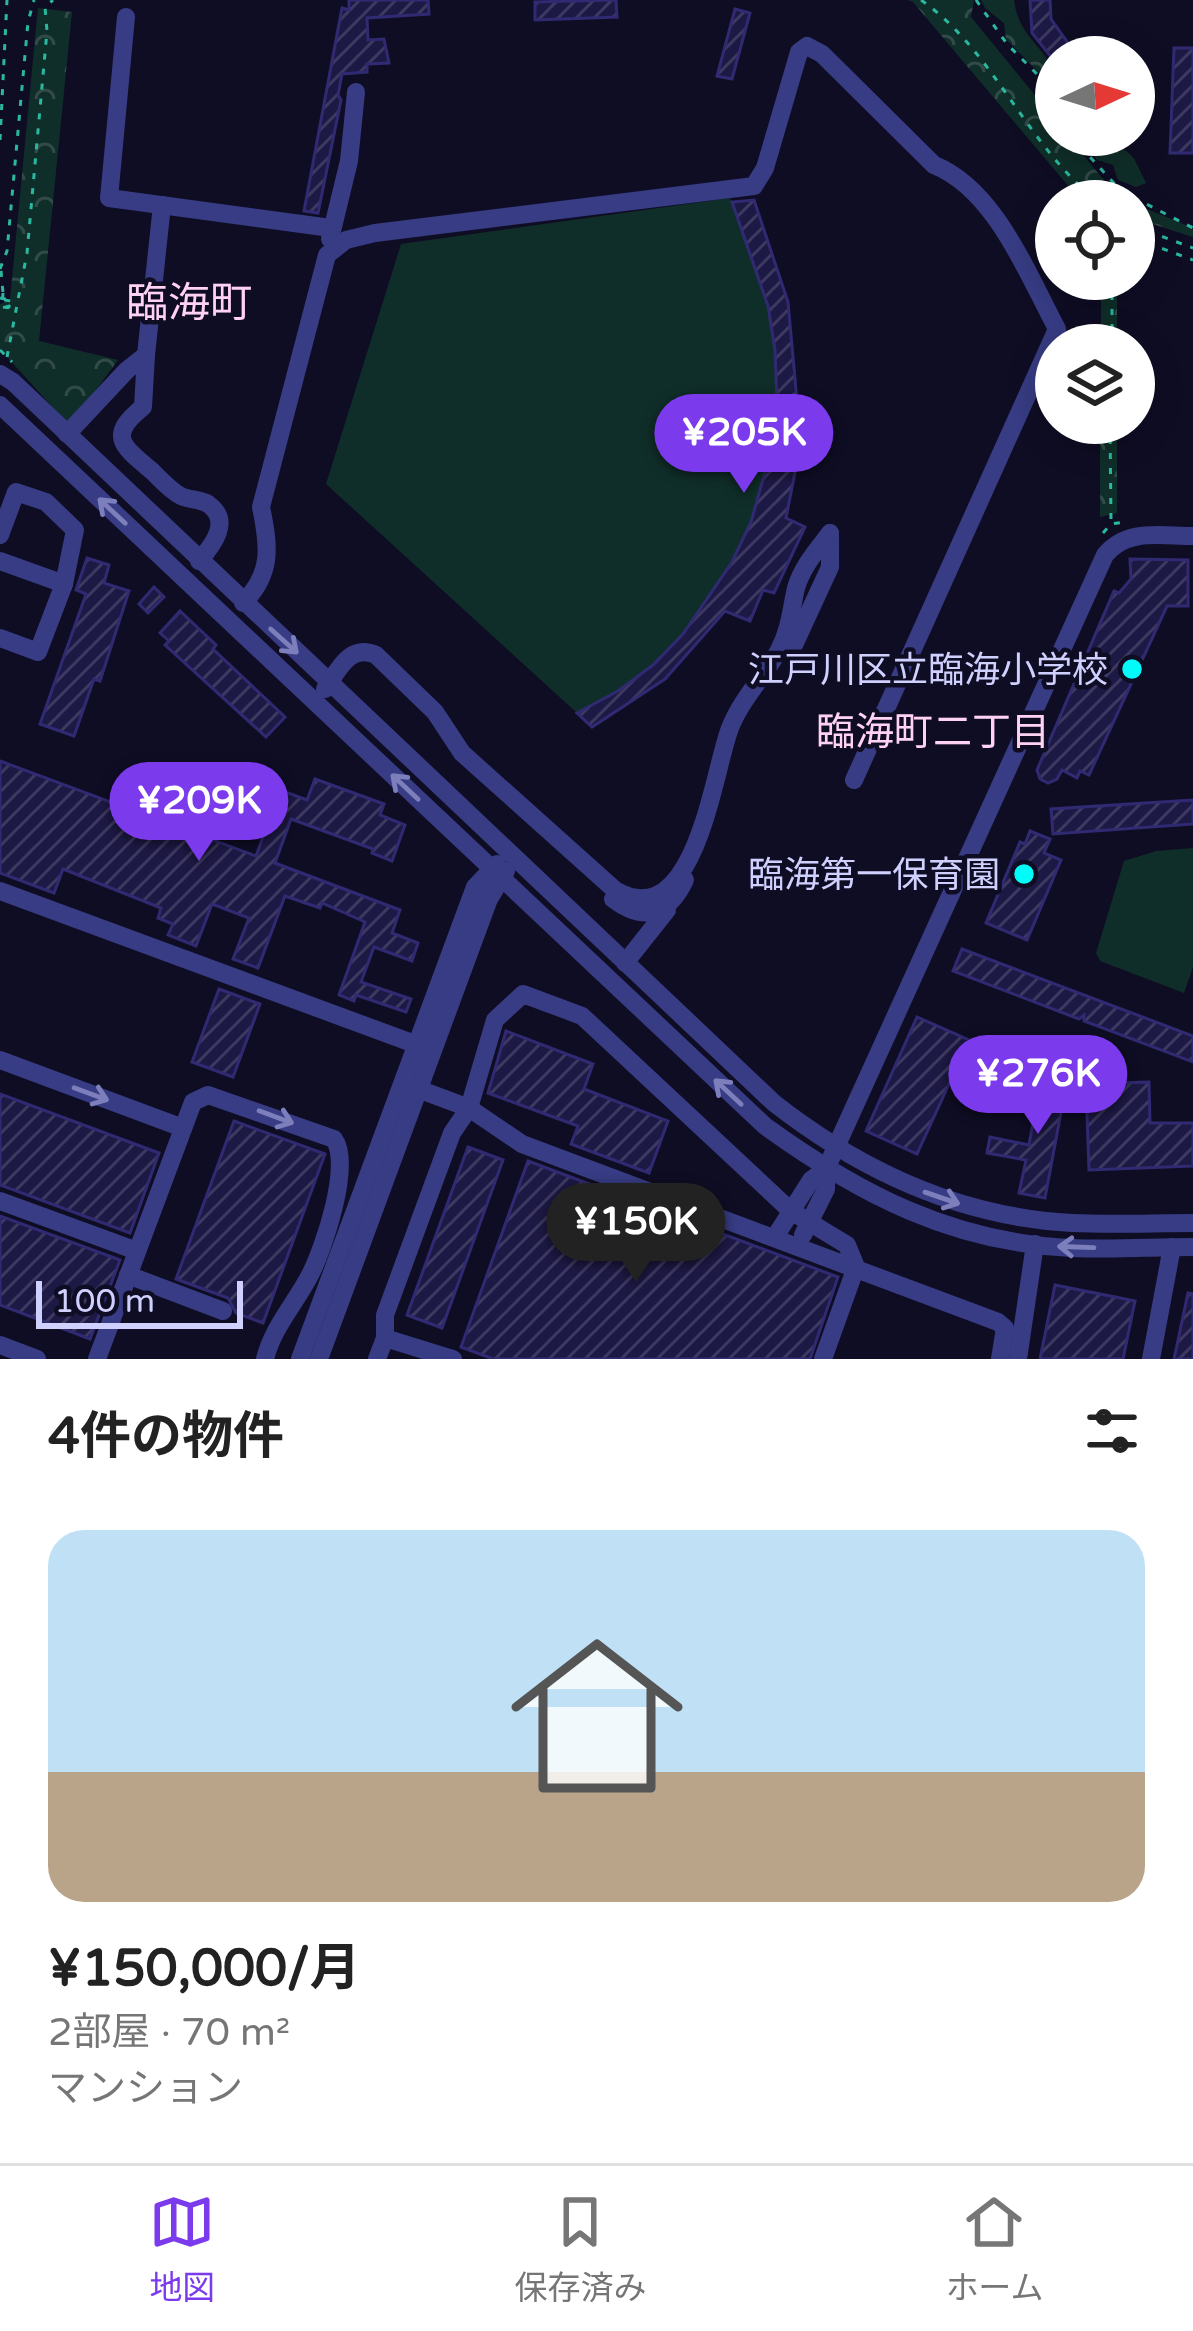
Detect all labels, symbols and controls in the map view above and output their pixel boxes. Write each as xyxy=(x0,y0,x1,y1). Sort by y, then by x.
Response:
north arrow xyxy=(1035,36,1155,156)
map controls xyxy=(1035,36,1155,444)
button: locate xyxy=(1035,180,1155,300)
district label: 臨海町 xyxy=(126,278,252,329)
button: layers xyxy=(1035,324,1155,444)
pin: ¥205K xyxy=(660,394,828,496)
text: ¥205K xyxy=(681,409,807,456)
one-way arrow xyxy=(98,497,128,525)
one-way arrow xyxy=(268,626,298,654)
place label: 江戸川区立臨海小学校 xyxy=(748,649,1108,692)
marker: 江戸川区立臨海小学校 xyxy=(1119,656,1145,682)
district label: 臨海町二丁目 xyxy=(816,709,1050,756)
pin: ¥209K xyxy=(115,762,283,864)
one-way arrow xyxy=(390,774,420,801)
text: ¥209K xyxy=(136,777,262,824)
place label: 臨海第一保育園 xyxy=(748,854,1000,897)
marker: 臨海第一保育園 xyxy=(1011,861,1037,887)
pin: ¥276K xyxy=(954,1035,1122,1137)
text: ¥276K xyxy=(975,1050,1101,1097)
one-way arrow xyxy=(714,1078,744,1106)
one-way arrow xyxy=(72,1085,109,1106)
one-way arrow xyxy=(257,1108,294,1130)
pin: ¥150K xyxy=(552,1183,720,1285)
one-way arrow xyxy=(922,1188,960,1210)
text: ¥150K xyxy=(573,1198,699,1245)
one-way arrow xyxy=(1057,1235,1096,1258)
scale bar xyxy=(36,1275,243,1328)
text: 100 m xyxy=(54,1282,155,1321)
icon: filters xyxy=(1079,1398,1145,1464)
text: 4件の物件 xyxy=(48,1406,284,1468)
icon: home xyxy=(489,1608,705,1824)
text: ¥150,000/月 xyxy=(48,1938,361,2000)
text: 2部屋 · 70 m² xyxy=(48,2009,290,2056)
text: マンション xyxy=(48,2065,243,2112)
tab: 地図 xyxy=(149,2189,215,2309)
tab: 保存済み xyxy=(514,2189,646,2309)
tab: ホーム xyxy=(945,2189,1043,2309)

